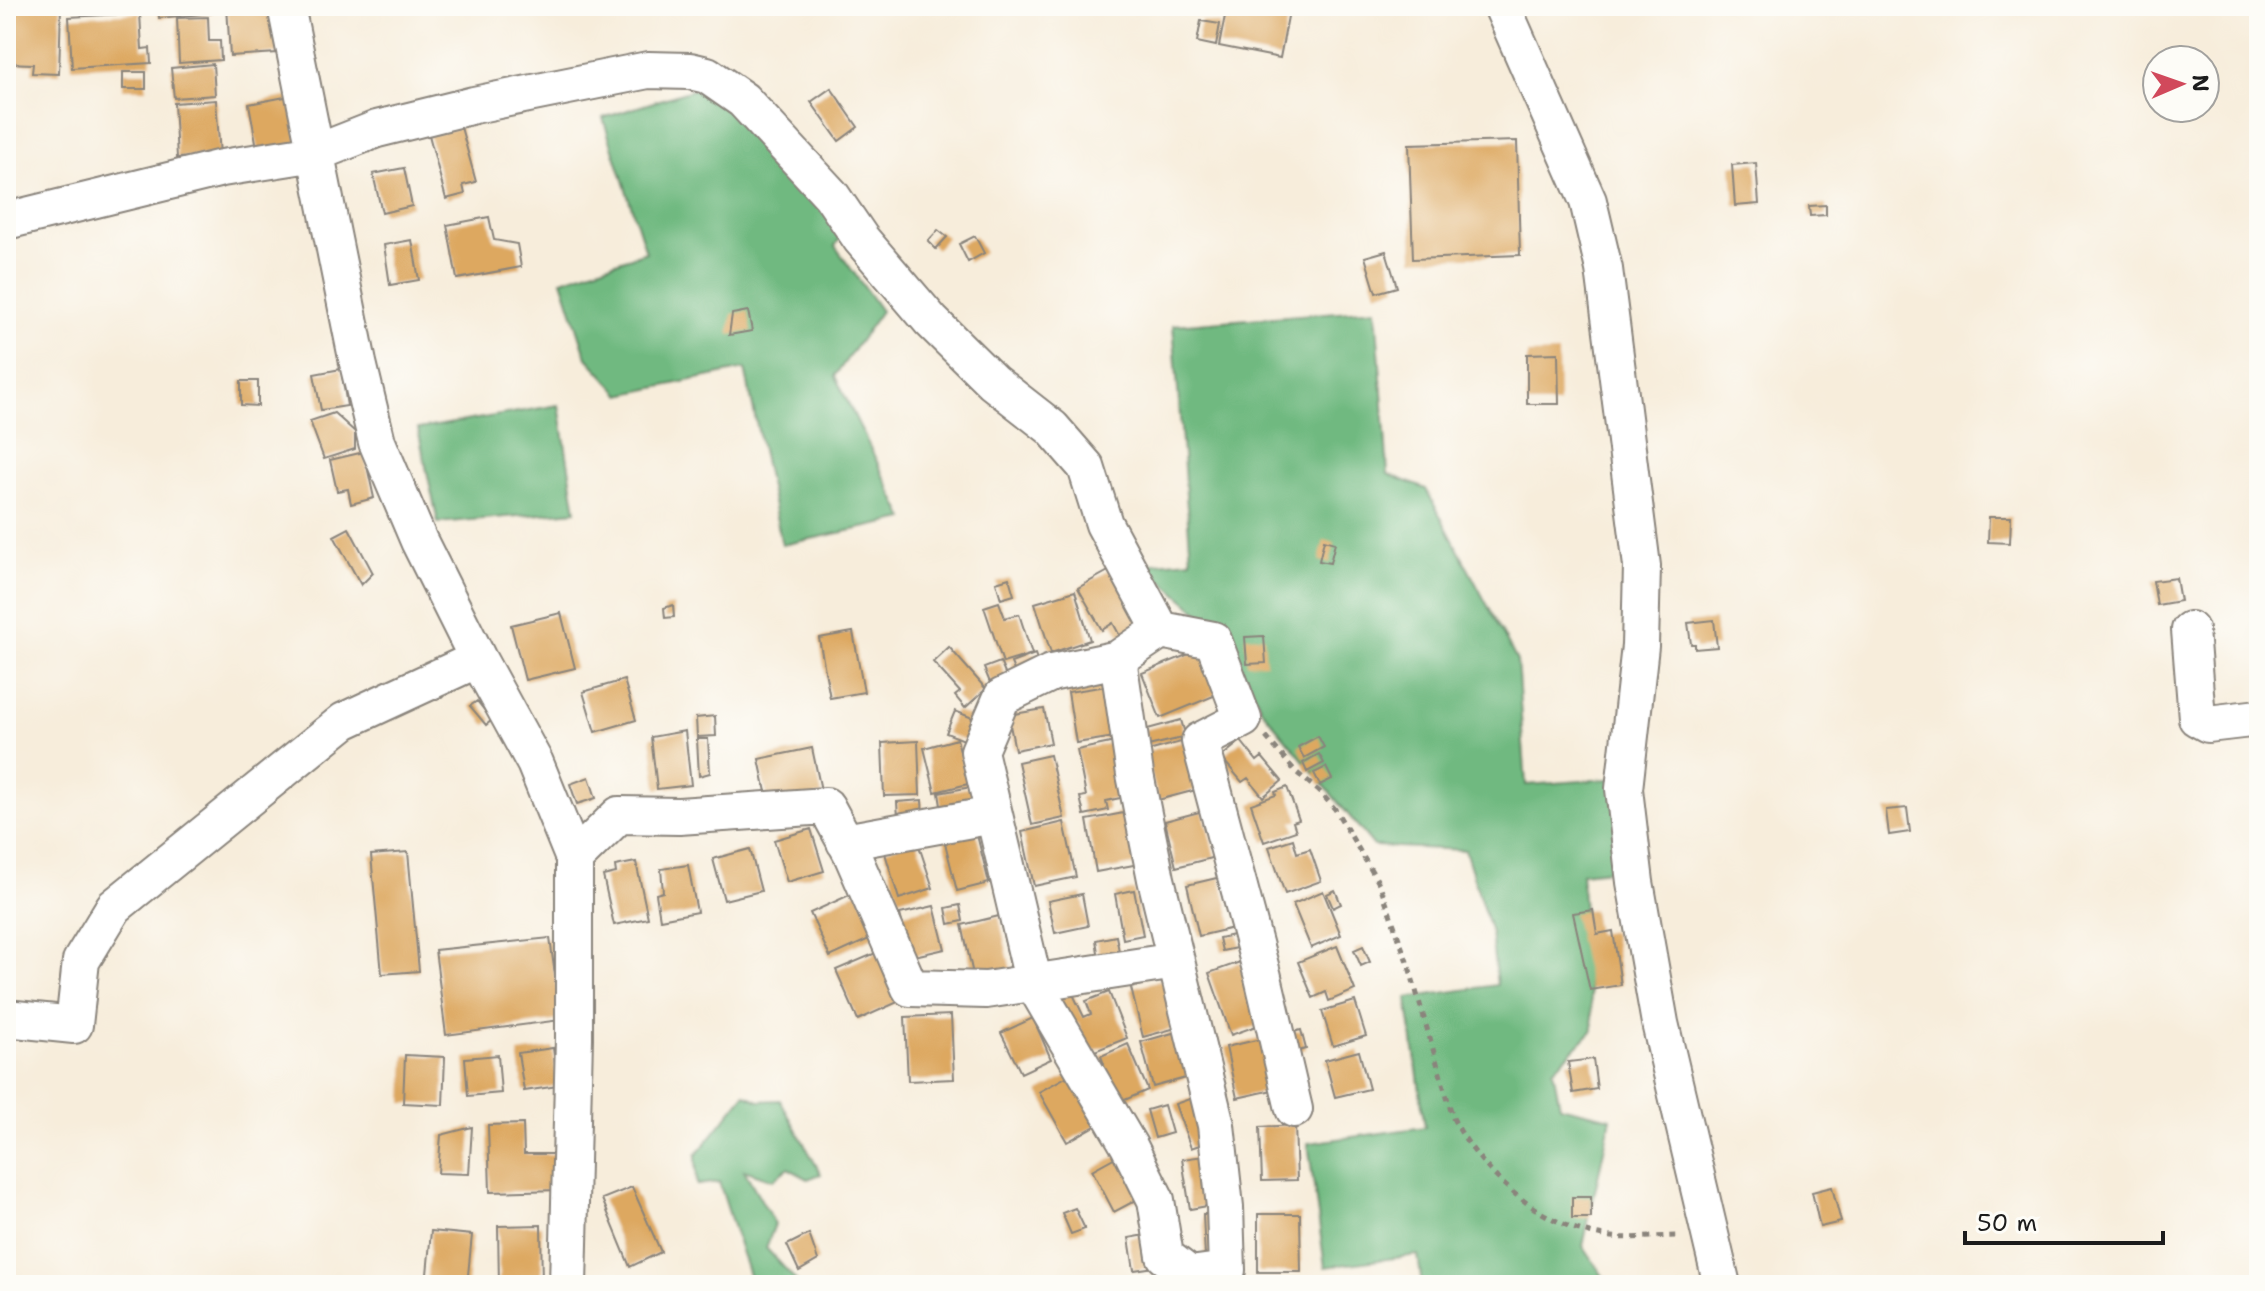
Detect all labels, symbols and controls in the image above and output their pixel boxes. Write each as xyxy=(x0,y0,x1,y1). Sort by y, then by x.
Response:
north arrow xyxy=(2141,44,2221,124)
text: N xyxy=(2186,74,2215,93)
scale bar xyxy=(1965,1195,2163,1245)
text: 50 m xyxy=(1977,1207,2037,1239)

